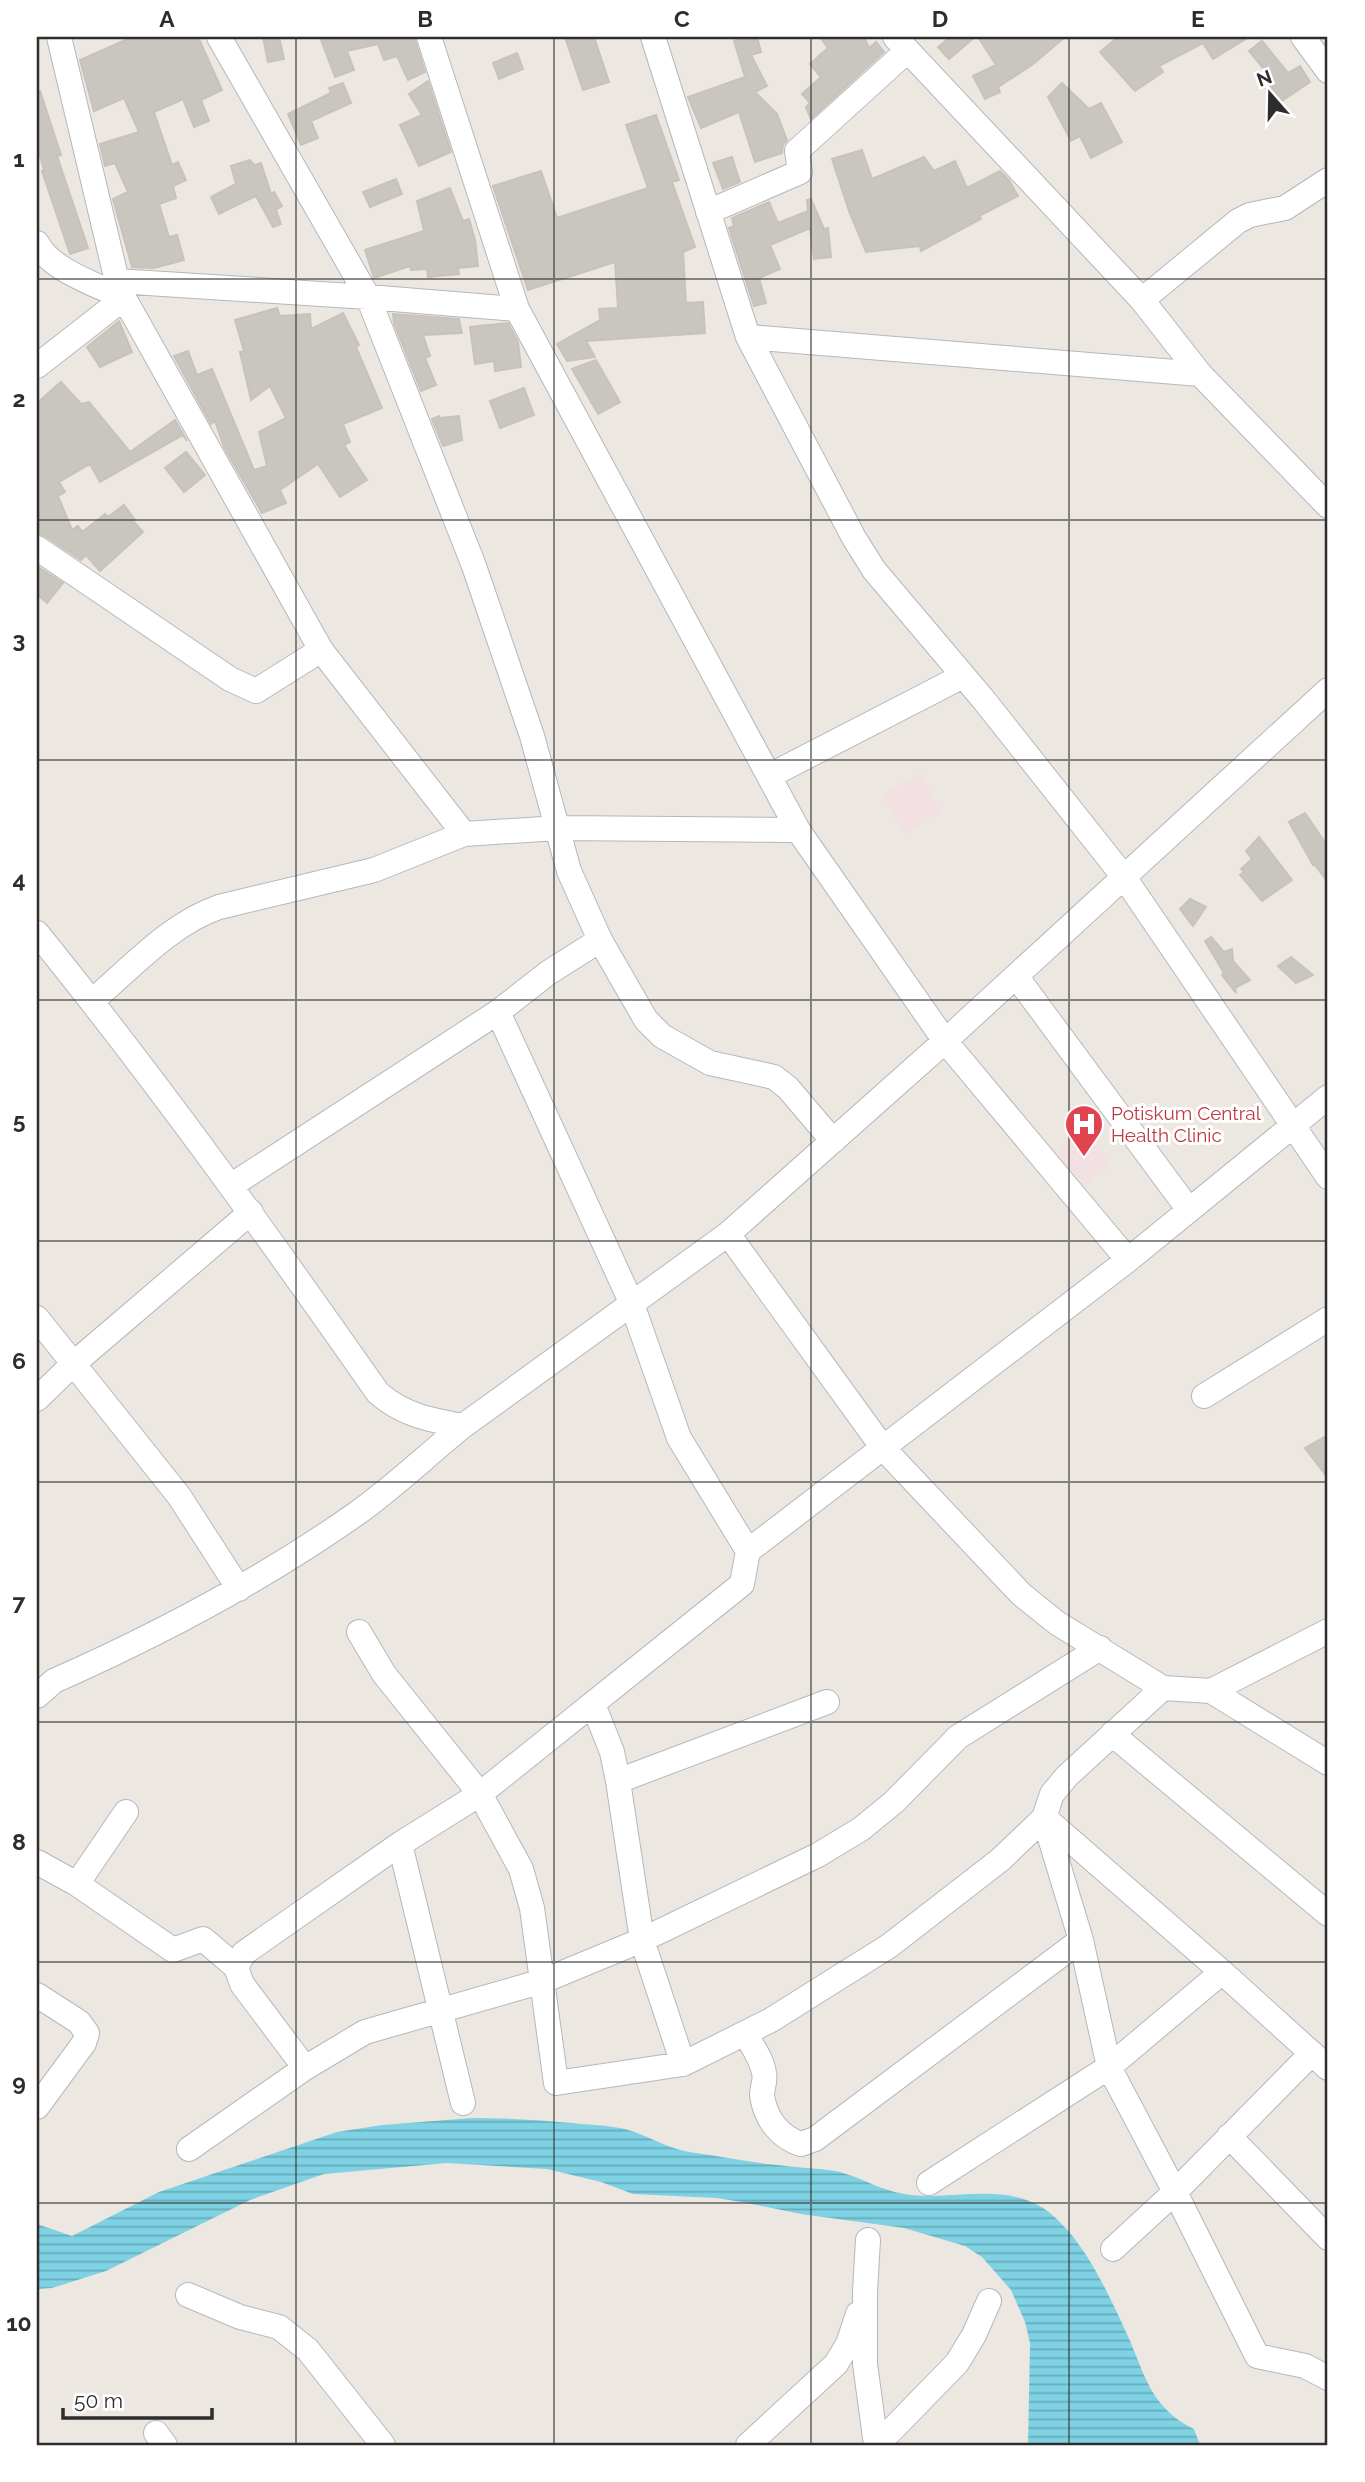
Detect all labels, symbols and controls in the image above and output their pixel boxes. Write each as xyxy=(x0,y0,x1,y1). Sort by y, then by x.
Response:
text: A xyxy=(159,5,175,32)
text: B xyxy=(417,5,433,32)
text: C xyxy=(674,5,690,32)
text: D xyxy=(932,5,948,32)
text: E xyxy=(1191,5,1205,32)
north arrow xyxy=(1236,60,1306,130)
text: N xyxy=(1254,65,1275,91)
text: 1 xyxy=(13,145,25,172)
text: 2 xyxy=(13,385,25,412)
text: 3 xyxy=(13,626,25,653)
text: 4 xyxy=(12,866,26,893)
place label: Potiskum Central Health Clinic xyxy=(1111,1102,1262,1146)
hospital icon: Potiskum Central Health Clinic xyxy=(1063,1103,1105,1158)
text: 5 xyxy=(13,1107,26,1134)
text: 6 xyxy=(12,1347,26,1374)
text: 7 xyxy=(13,1588,26,1615)
text: 8 xyxy=(12,1828,26,1855)
text: 9 xyxy=(12,2069,26,2096)
text: 10 xyxy=(6,2309,32,2336)
scale bar xyxy=(63,2377,212,2421)
text: 50 m xyxy=(74,2388,123,2413)

